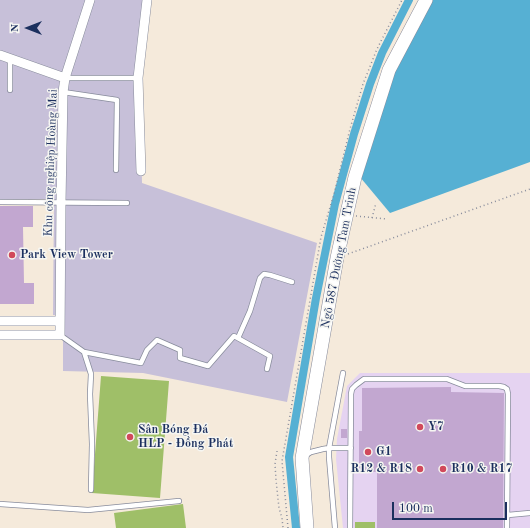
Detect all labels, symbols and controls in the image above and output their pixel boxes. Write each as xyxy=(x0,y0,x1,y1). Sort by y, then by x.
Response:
north arrow xyxy=(8,8,48,48)
text: N xyxy=(10,24,21,32)
street label: Khu công nghiệp Hoàng Mai xyxy=(41,89,61,237)
street label: Ngõ 587 Đường Tam Trinh xyxy=(318,186,360,330)
place label: Park View Tower xyxy=(20,248,113,262)
marker: Park View Tower xyxy=(7,250,17,260)
place label: Y7 xyxy=(428,420,444,434)
marker: Y7 xyxy=(415,422,425,432)
place label: Sân Bóng Đá HLP - Đồng Phát xyxy=(138,423,233,451)
marker: Sân Bóng Đá HLP - Đồng Phát xyxy=(125,432,135,442)
place label: G1 xyxy=(376,445,392,459)
marker: G1 xyxy=(363,447,373,457)
place label: R12 & R18 xyxy=(350,462,412,476)
place label: R10 & R17 xyxy=(451,462,513,476)
marker: R12 & R18 xyxy=(415,464,425,474)
marker: R10 & R17 xyxy=(438,464,448,474)
scale bar xyxy=(394,494,509,520)
text: 100 m xyxy=(399,503,433,515)

